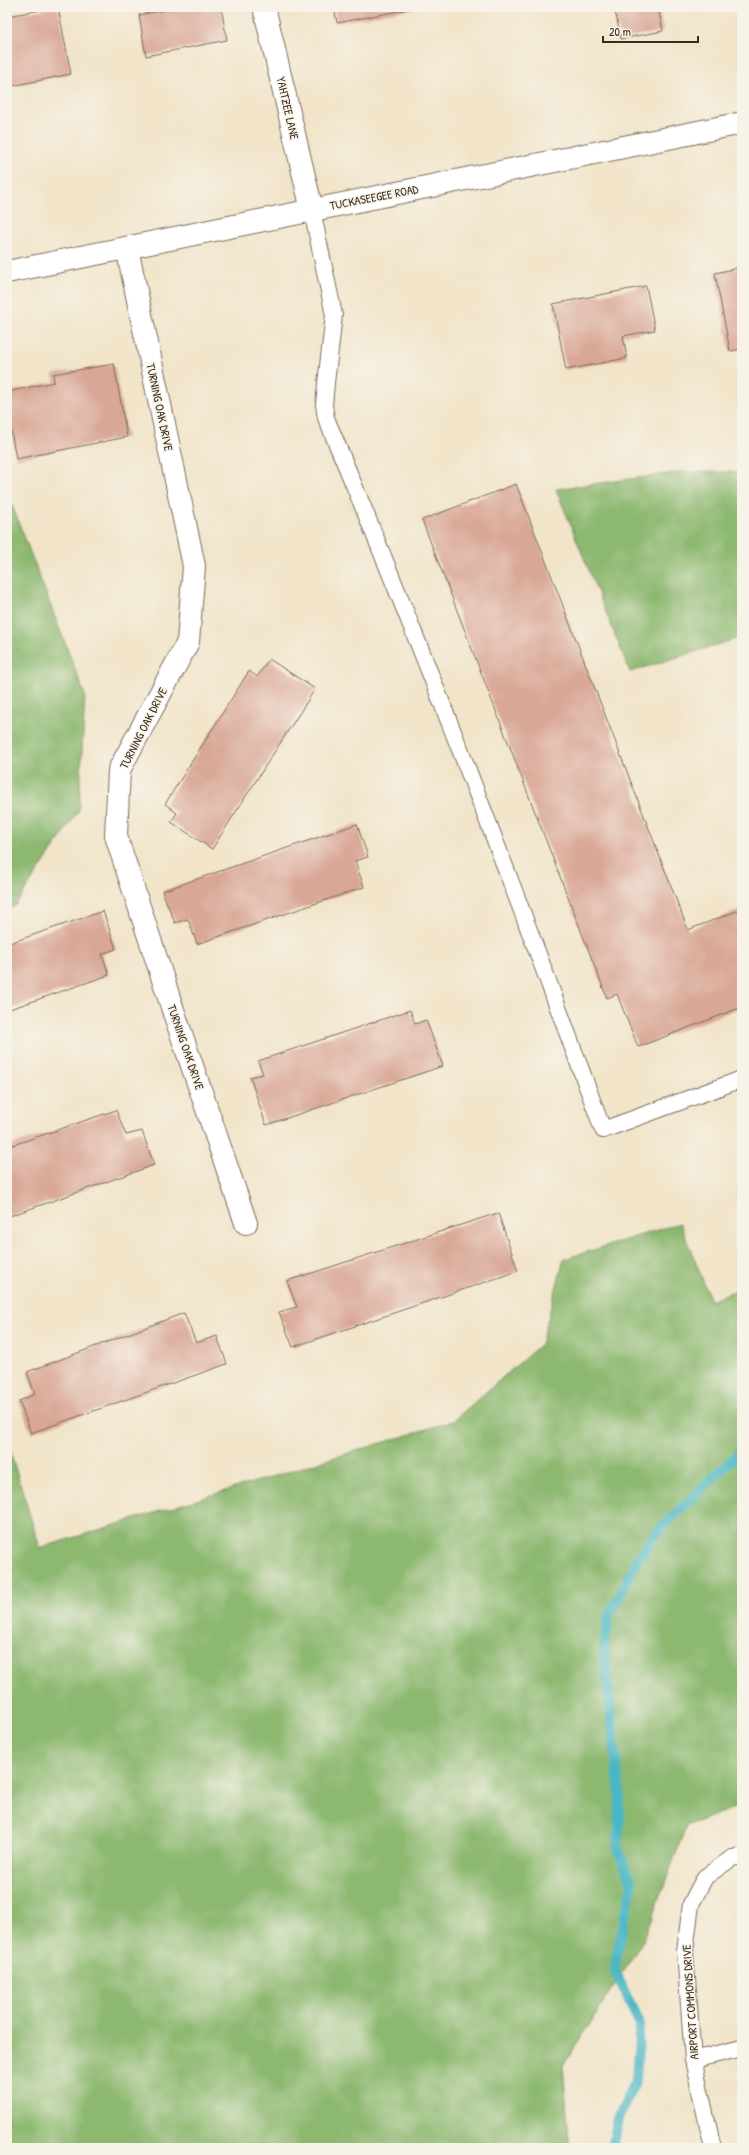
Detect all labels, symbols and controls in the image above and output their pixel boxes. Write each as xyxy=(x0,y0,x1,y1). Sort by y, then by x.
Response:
scale bar xyxy=(603,18,698,44)
text: 20 m xyxy=(609,23,631,40)
street label: YAHTZEE LANE xyxy=(273,75,304,142)
street label: TUCKASEEGEE ROAD xyxy=(328,180,420,214)
street label: TURNING OAK DRIVE xyxy=(142,362,178,453)
street label: TURNING OAK DRIVE xyxy=(115,684,171,772)
street label: TURNING OAK DRIVE xyxy=(163,1002,209,1093)
street label: AIRPORT COMMONS DRIVE xyxy=(677,1943,702,2060)

